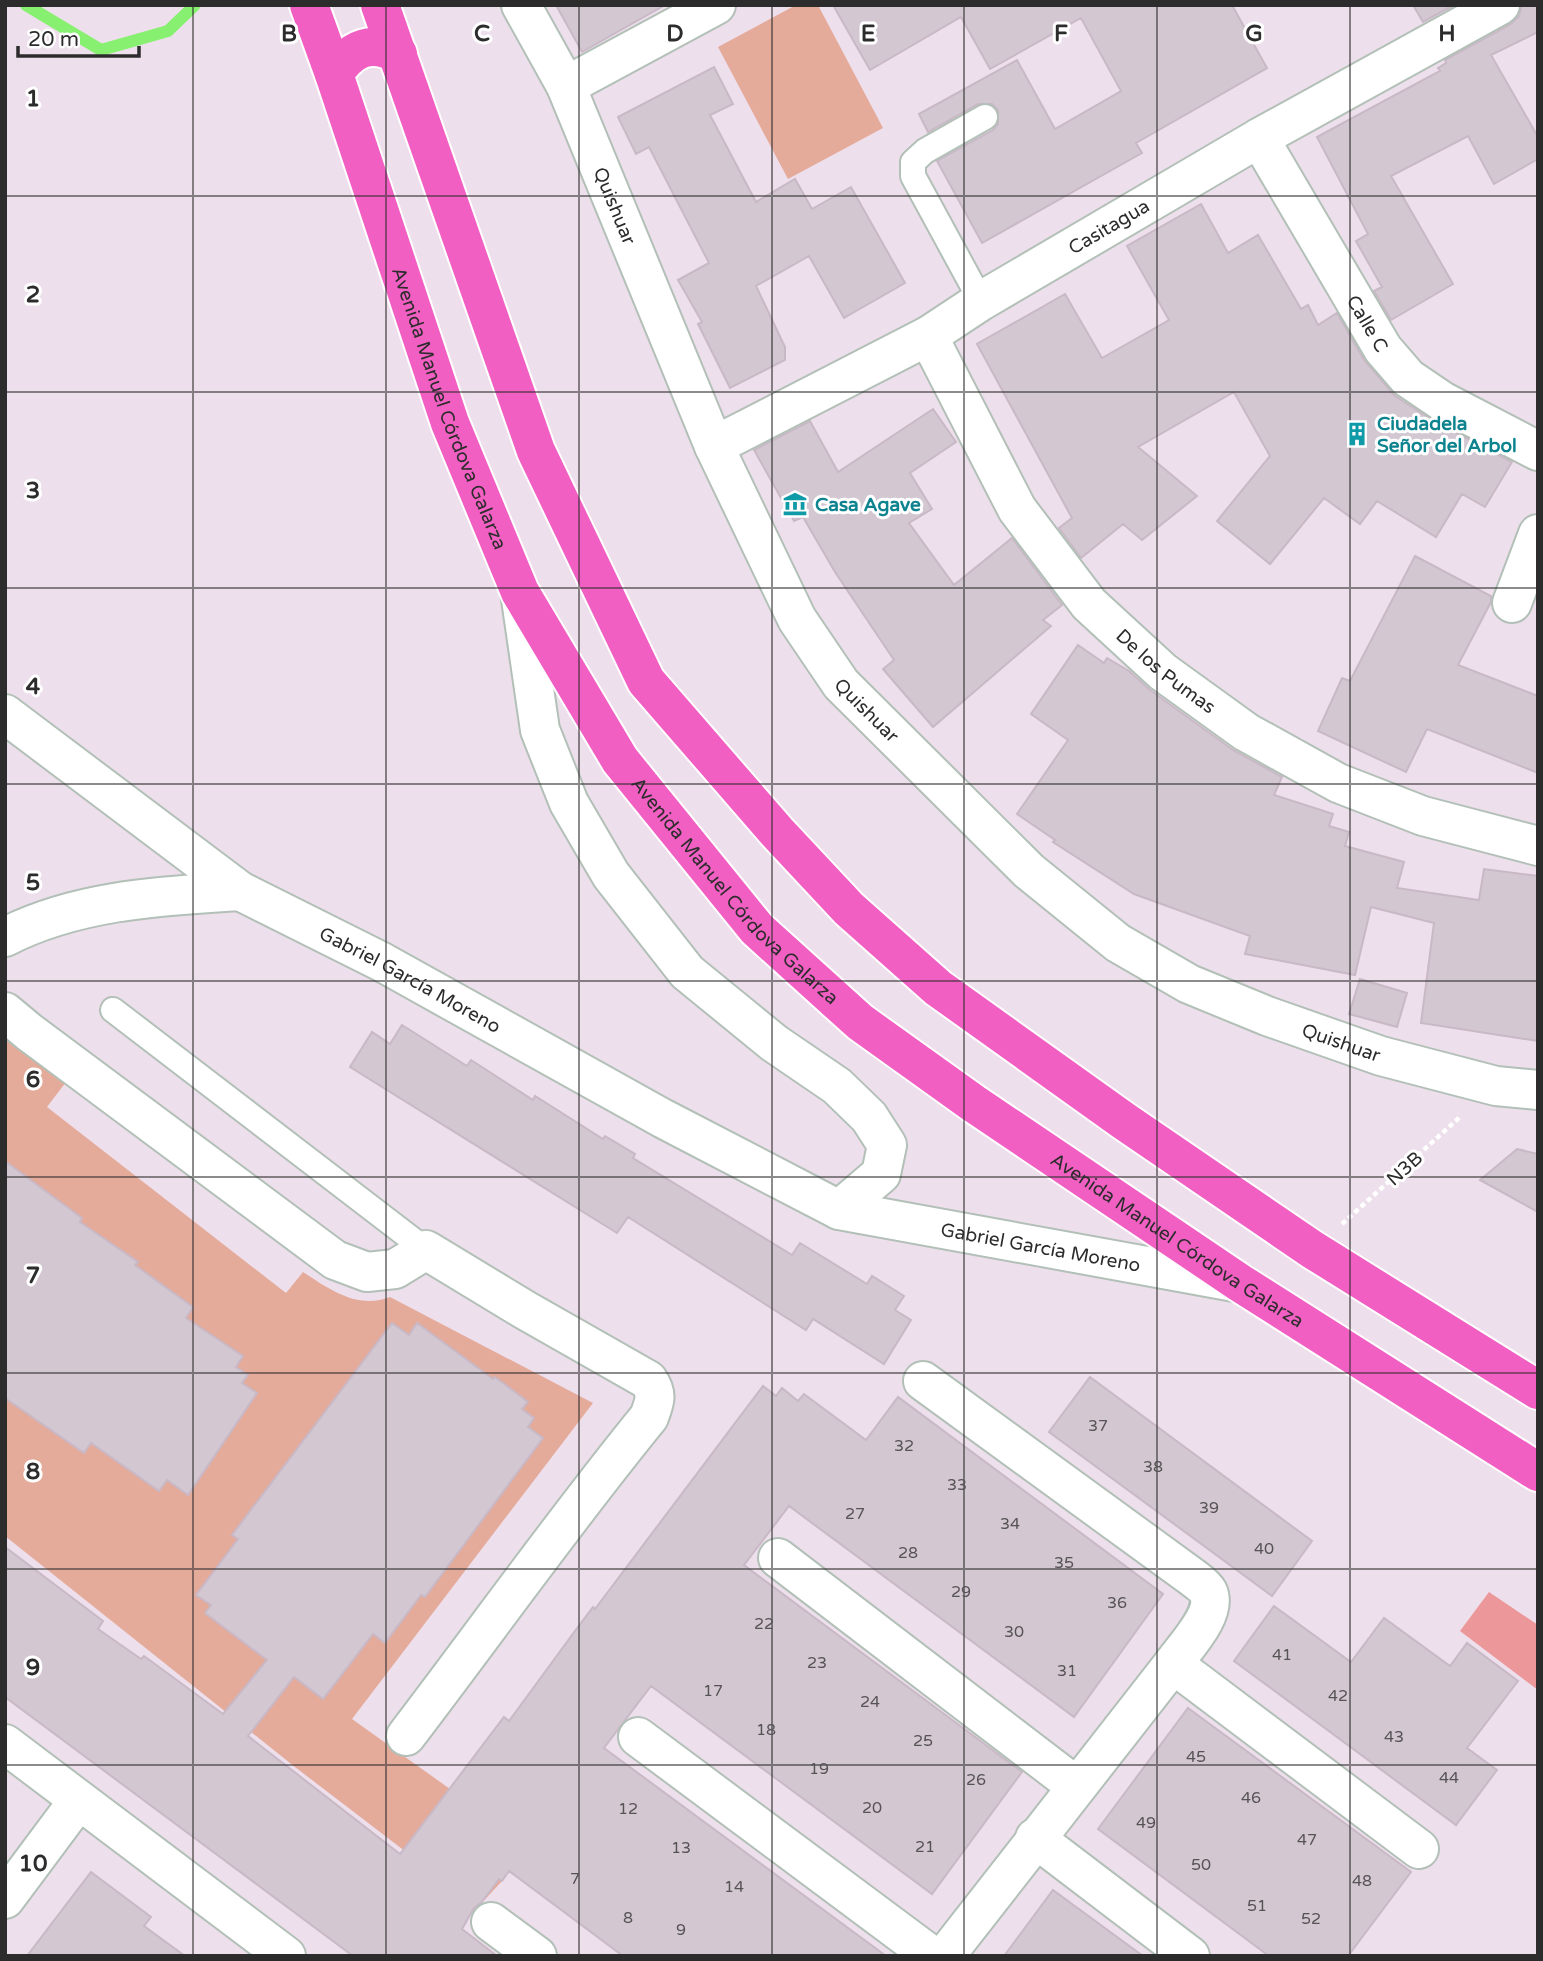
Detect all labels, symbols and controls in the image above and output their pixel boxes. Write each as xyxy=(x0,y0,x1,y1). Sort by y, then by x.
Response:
scale bar xyxy=(18,14,138,58)
text: B xyxy=(281,20,297,48)
text: C xyxy=(474,20,490,48)
text: D xyxy=(666,20,684,48)
text: E xyxy=(861,20,875,48)
text: F xyxy=(1054,20,1068,48)
text: G xyxy=(1245,20,1263,48)
text: H xyxy=(1438,20,1456,48)
text: 20 m xyxy=(28,27,79,52)
text: 1 xyxy=(26,85,40,113)
street label: Quishuar xyxy=(589,164,640,249)
street label: Casitagua xyxy=(1065,195,1153,259)
street label: Avenida Manuel Córdova Galarza xyxy=(387,264,511,553)
text: 2 xyxy=(26,281,40,309)
street label: Calle C xyxy=(1342,291,1392,356)
place label: Ciudadela Señor del Arbol xyxy=(1377,413,1517,457)
building icon: Ciudadela Señor del Arbol xyxy=(1343,420,1371,448)
text: 3 xyxy=(26,477,40,505)
museum icon: Casa Agave xyxy=(781,490,809,518)
place label: Casa Agave xyxy=(815,494,921,517)
street label: De los Pumas xyxy=(1111,625,1220,718)
text: 4 xyxy=(26,673,41,701)
street label: Quishuar xyxy=(830,674,904,748)
street label: Avenida Manuel Córdova Galarza xyxy=(626,773,843,1009)
text: 5 xyxy=(26,869,40,897)
street label: Gabriel García Moreno xyxy=(316,923,504,1038)
street label: Quishuar xyxy=(1299,1019,1384,1067)
text: 6 xyxy=(26,1066,40,1094)
street label: N3B xyxy=(1382,1147,1427,1190)
street label: Avenida Manuel Córdova Galarza xyxy=(1046,1149,1308,1333)
street label: Gabriel García Moreno xyxy=(939,1219,1142,1277)
text: 7 xyxy=(26,1262,40,1290)
house number: 37 xyxy=(1088,1416,1108,1436)
house number: 32 xyxy=(894,1436,914,1456)
house number: 38 xyxy=(1143,1457,1163,1477)
text: 8 xyxy=(26,1458,40,1486)
house number: 33 xyxy=(947,1475,967,1495)
house number: 39 xyxy=(1199,1498,1219,1518)
house number: 27 xyxy=(845,1504,865,1524)
house number: 34 xyxy=(1000,1514,1020,1534)
house number: 40 xyxy=(1254,1539,1274,1559)
house number: 28 xyxy=(898,1543,918,1563)
house number: 35 xyxy=(1054,1553,1074,1573)
house number: 29 xyxy=(951,1582,971,1602)
house number: 36 xyxy=(1107,1593,1127,1613)
house number: 22 xyxy=(754,1614,774,1634)
house number: 30 xyxy=(1004,1622,1024,1642)
house number: 41 xyxy=(1272,1645,1292,1665)
house number: 23 xyxy=(807,1653,827,1673)
text: 9 xyxy=(26,1654,40,1682)
house number: 31 xyxy=(1057,1661,1077,1681)
house number: 17 xyxy=(703,1681,723,1701)
house number: 42 xyxy=(1328,1686,1348,1706)
house number: 24 xyxy=(860,1692,880,1712)
house number: 18 xyxy=(756,1720,776,1740)
house number: 43 xyxy=(1384,1727,1404,1747)
house number: 25 xyxy=(913,1731,933,1751)
house number: 45 xyxy=(1186,1747,1206,1767)
house number: 19 xyxy=(809,1759,829,1779)
house number: 44 xyxy=(1439,1768,1459,1788)
house number: 26 xyxy=(966,1770,986,1790)
house number: 46 xyxy=(1241,1788,1261,1808)
house number: 20 xyxy=(862,1798,882,1818)
house number: 12 xyxy=(618,1799,638,1819)
house number: 49 xyxy=(1136,1813,1156,1833)
house number: 47 xyxy=(1297,1830,1317,1850)
house number: 21 xyxy=(915,1837,935,1857)
house number: 13 xyxy=(671,1838,691,1858)
text: 10 xyxy=(19,1850,47,1878)
house number: 50 xyxy=(1191,1855,1211,1875)
house number: 7 xyxy=(570,1869,580,1889)
house number: 48 xyxy=(1352,1871,1372,1891)
house number: 14 xyxy=(724,1877,744,1897)
house number: 51 xyxy=(1247,1896,1267,1916)
house number: 8 xyxy=(623,1908,633,1928)
house number: 52 xyxy=(1301,1909,1321,1929)
house number: 9 xyxy=(676,1920,686,1940)

